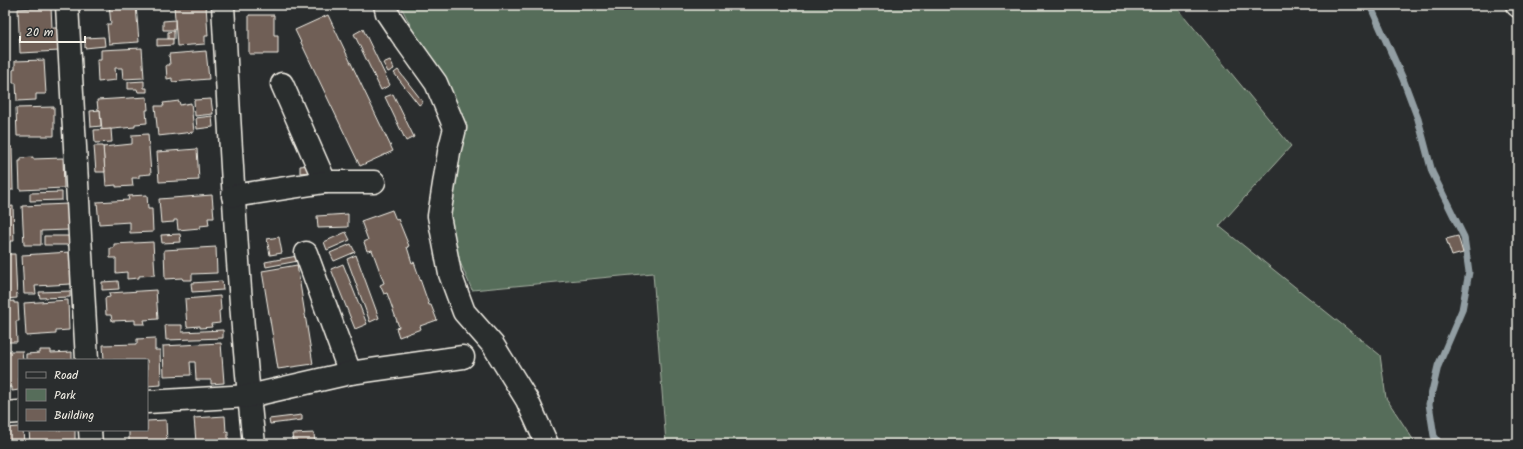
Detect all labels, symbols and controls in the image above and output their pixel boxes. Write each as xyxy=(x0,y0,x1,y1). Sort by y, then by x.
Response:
scale bar xyxy=(20,18,85,44)
text: 20 m xyxy=(26,23,54,42)
legend xyxy=(18,359,148,431)
text: Road xyxy=(54,366,79,385)
text: Park xyxy=(54,386,76,405)
text: Building xyxy=(54,406,94,425)

